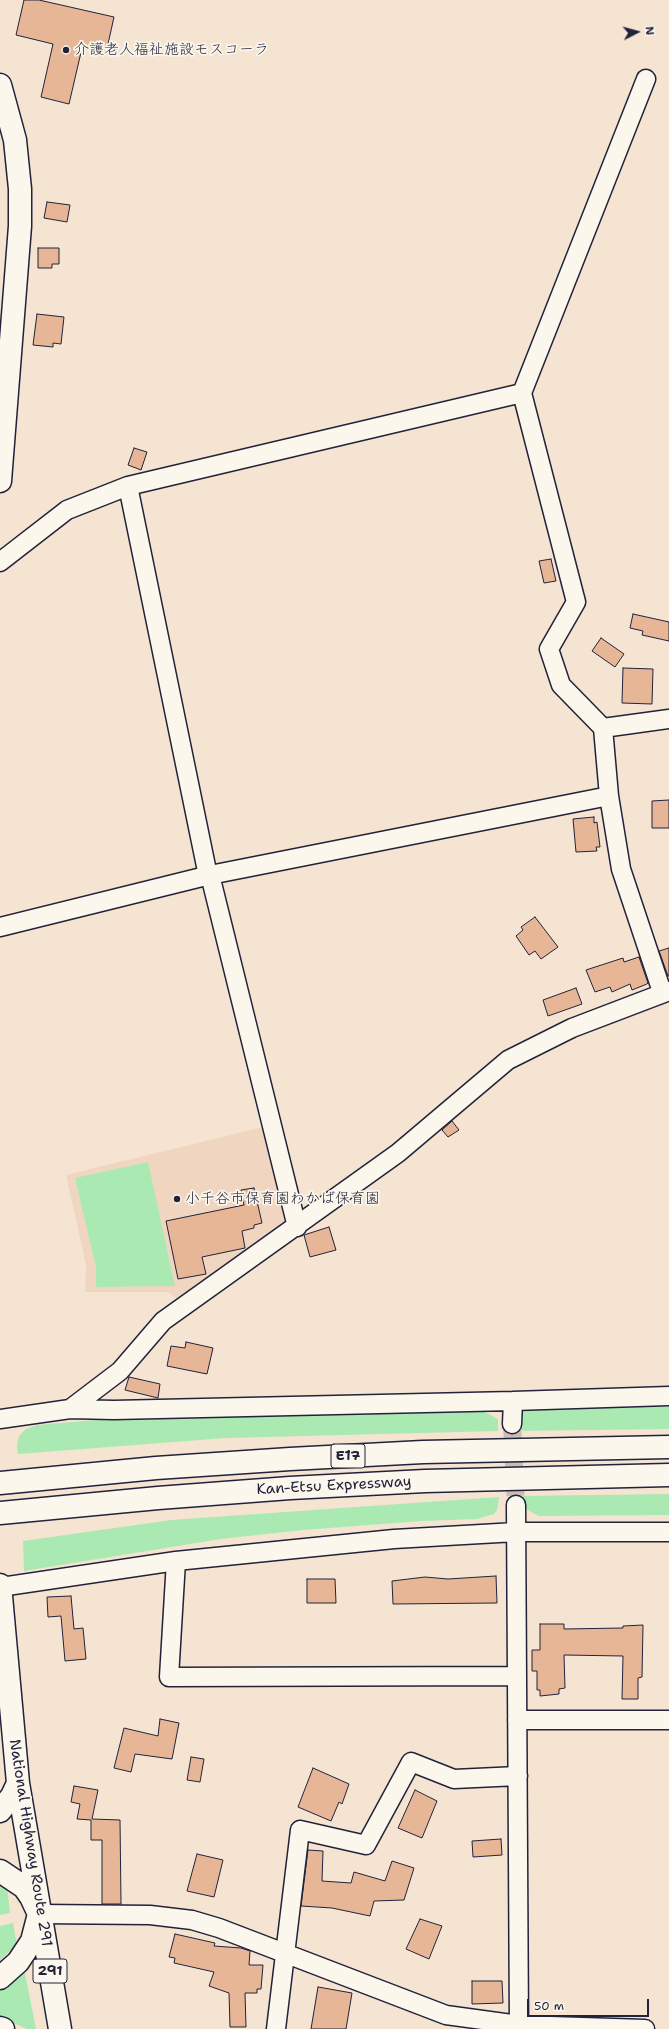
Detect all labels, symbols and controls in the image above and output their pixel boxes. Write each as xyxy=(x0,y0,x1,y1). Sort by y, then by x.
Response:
north arrow xyxy=(617,12,657,52)
text: N xyxy=(642,26,657,36)
place label: 介護老人福祉施設モスコーラ xyxy=(74,41,269,59)
marker: 介護老人福祉施設モスコーラ xyxy=(61,45,71,55)
place label: 小千谷市保育園わかば保育園 xyxy=(185,1190,380,1208)
marker: 小千谷市保育園わかば保育園 xyxy=(172,1194,182,1204)
road number: E17 xyxy=(331,1444,365,1468)
street label: Kan-Etsu Expressway xyxy=(256,1473,412,1499)
street label: National Highway Route 291 xyxy=(5,1738,55,1948)
road number: 291 xyxy=(33,1959,67,1983)
scale bar xyxy=(529,1991,651,2017)
text: 50 m xyxy=(534,1998,564,2014)

